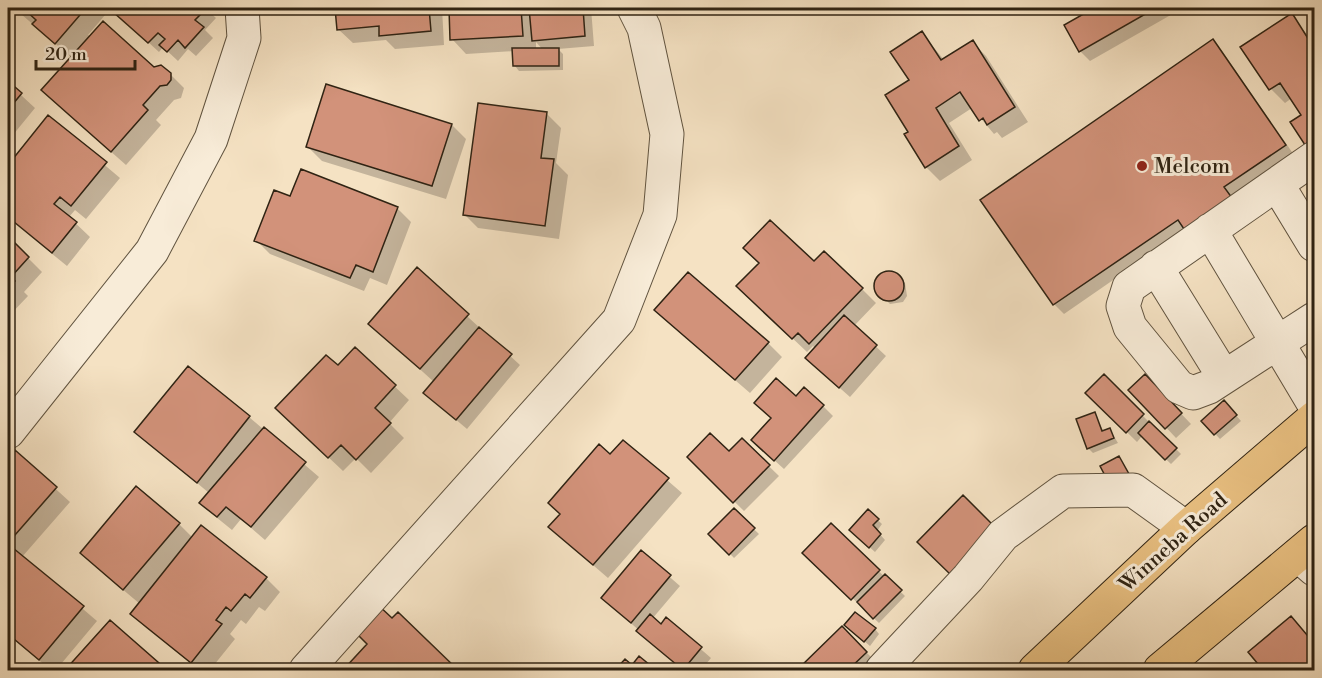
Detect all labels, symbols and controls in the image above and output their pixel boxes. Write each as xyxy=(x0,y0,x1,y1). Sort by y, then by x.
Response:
scale bar xyxy=(36,33,135,71)
text: 20 m xyxy=(45,43,87,66)
place label: Melcom xyxy=(1154,154,1230,180)
marker: Melcom xyxy=(1135,159,1149,173)
street label: Winneba Road xyxy=(1114,487,1233,599)

